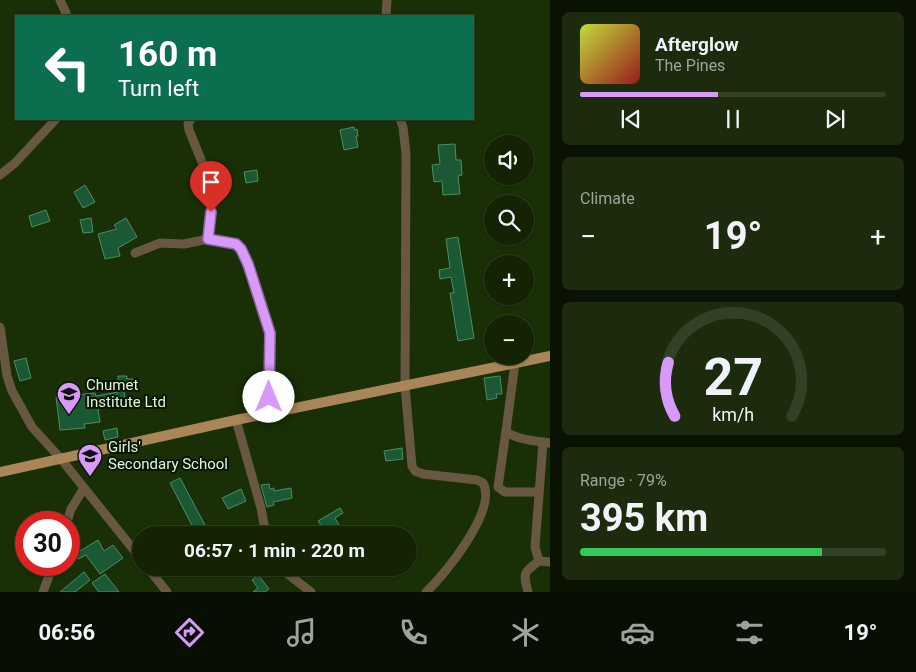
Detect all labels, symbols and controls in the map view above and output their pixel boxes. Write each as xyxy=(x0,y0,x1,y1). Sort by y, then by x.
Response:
text: Afterglow xyxy=(655,33,739,56)
text: 160 m xyxy=(118,34,217,75)
icon: left xyxy=(35,35,100,100)
text: The Pines xyxy=(655,56,725,75)
text: Turn left xyxy=(118,76,199,101)
icon: previous xyxy=(617,105,645,133)
icon: pause xyxy=(719,105,747,133)
icon: next xyxy=(821,105,849,133)
map controls xyxy=(484,135,534,365)
button: sound xyxy=(484,135,534,185)
pin xyxy=(190,161,232,212)
icon: arrive xyxy=(197,168,225,196)
text: Climate xyxy=(580,189,635,208)
button: search xyxy=(484,195,534,245)
text: 19° xyxy=(704,214,762,258)
text: − xyxy=(580,220,596,253)
text: + xyxy=(870,220,886,253)
button: + xyxy=(484,255,534,305)
button: − xyxy=(484,315,534,365)
text: 27 xyxy=(703,347,763,408)
position arrow xyxy=(242,370,294,422)
place label: Chumet Institute Ltd xyxy=(86,376,166,411)
school or university icon: Chumet Institute Ltd xyxy=(56,381,82,415)
text: km/h xyxy=(712,404,754,425)
place label: Girls' Secondary School xyxy=(108,438,228,473)
school or university icon: Girls' Secondary School xyxy=(77,443,103,477)
text: Range · 79% xyxy=(580,471,667,490)
text: 395 km xyxy=(580,496,708,540)
speed limit sign: 30 xyxy=(15,511,80,576)
text: 06:57 · 1 min · 220 m xyxy=(184,539,365,562)
icon: directions xyxy=(172,615,207,650)
icon: music xyxy=(284,615,319,650)
icon: phone xyxy=(396,615,431,650)
icon: climate xyxy=(508,615,543,650)
icon: car xyxy=(620,615,655,650)
icon: filters xyxy=(732,615,767,650)
text: 06:56 xyxy=(38,620,95,645)
text: 19° xyxy=(844,620,877,645)

